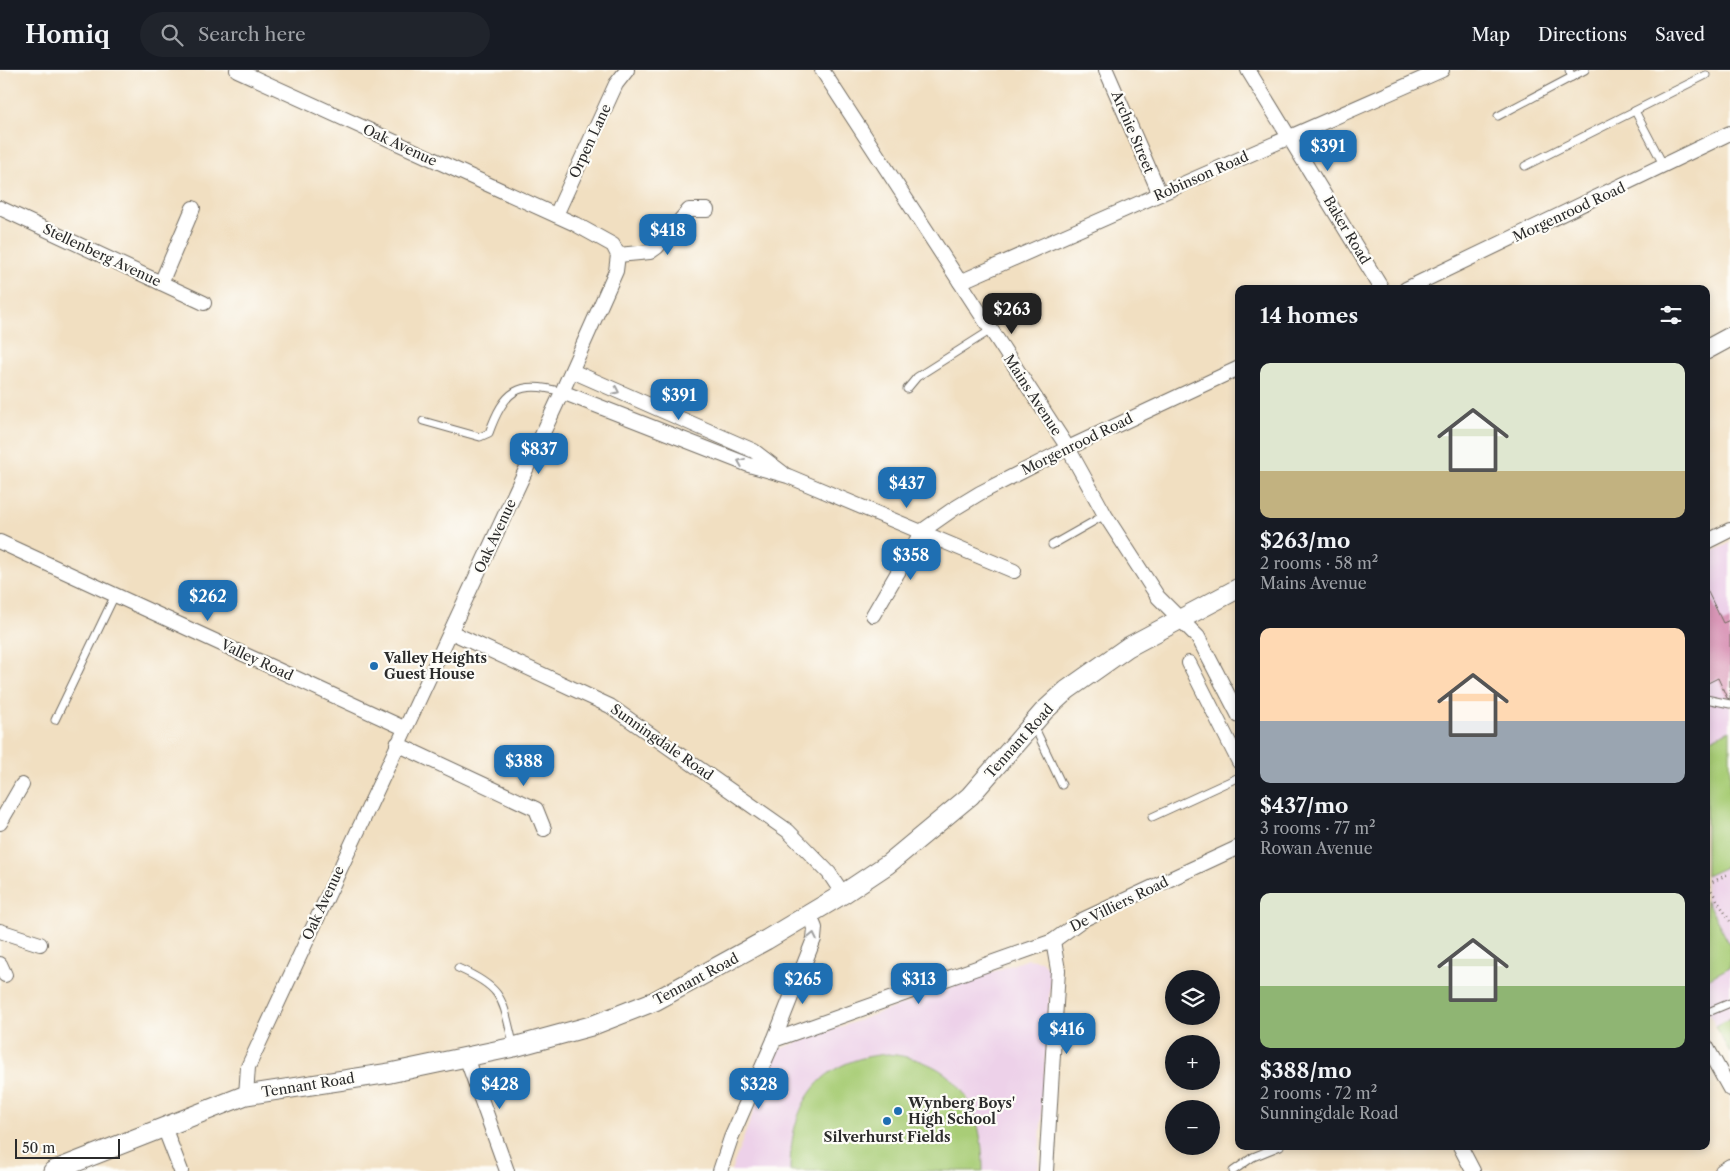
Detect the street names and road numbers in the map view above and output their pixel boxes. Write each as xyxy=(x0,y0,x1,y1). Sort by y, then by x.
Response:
street label: Archie Street xyxy=(1107,87,1158,176)
street label: Orpen Lane xyxy=(565,101,615,181)
street label: Oak Avenue xyxy=(360,120,440,170)
street label: Robinson Road xyxy=(1151,147,1252,205)
street label: Morgenrood Road xyxy=(1510,178,1628,246)
street label: Baker Road xyxy=(1320,193,1375,268)
street label: Stellenberg Avenue xyxy=(40,220,164,290)
street label: Mains Avenue xyxy=(1000,351,1066,439)
street label: Morgenrood Road xyxy=(1018,409,1136,479)
street label: Oak Avenue xyxy=(470,496,520,576)
street label: Valley Road xyxy=(217,635,296,685)
street label: Sunningdale Road xyxy=(607,700,717,784)
street label: Tennant Road xyxy=(981,700,1057,782)
street label: Oak Avenue xyxy=(298,863,348,943)
street label: De Villiers Road xyxy=(1067,872,1172,936)
street label: Tennant Road xyxy=(650,949,742,1009)
street label: Tennant Road xyxy=(260,1069,356,1101)

